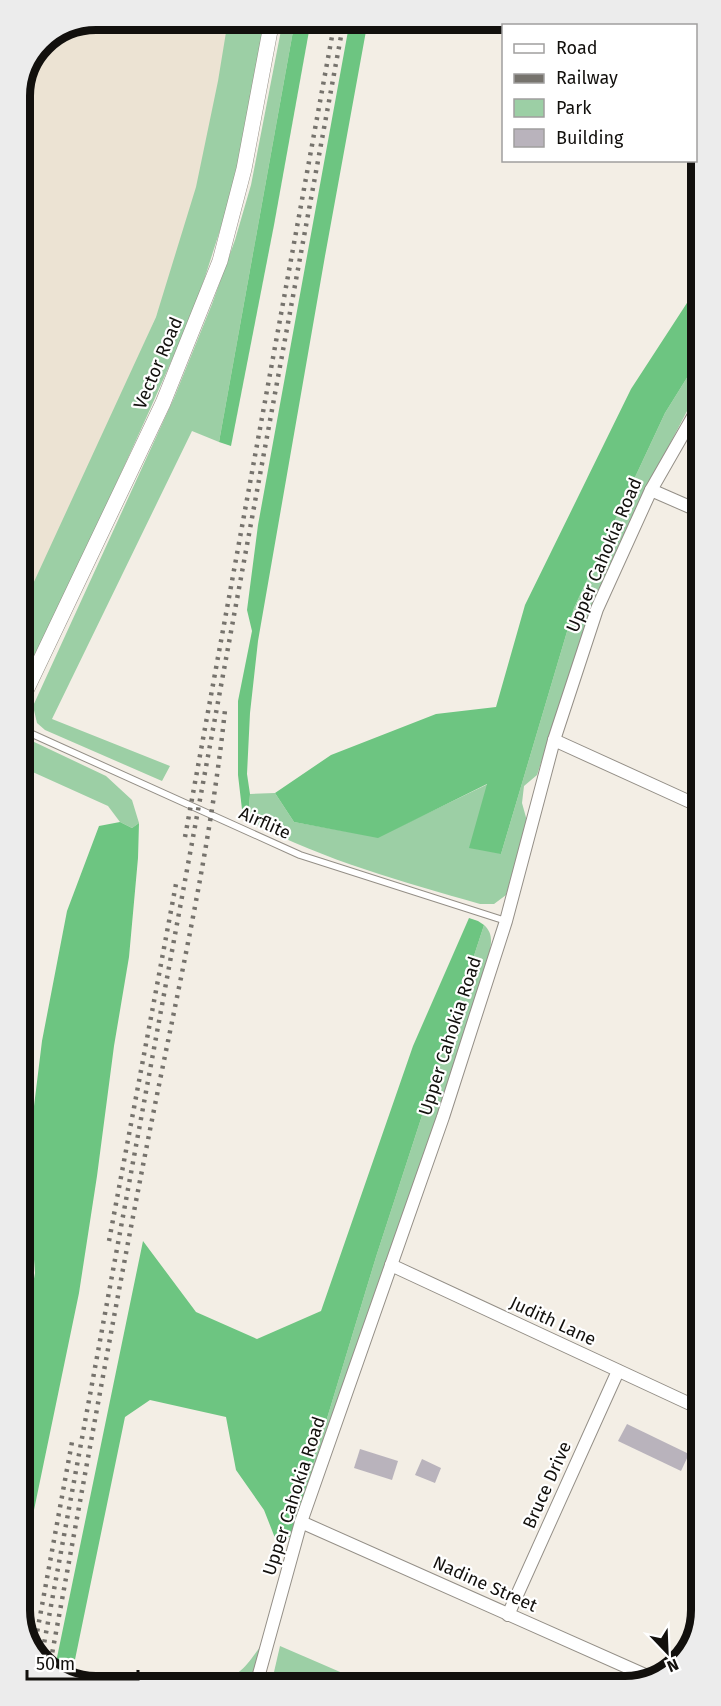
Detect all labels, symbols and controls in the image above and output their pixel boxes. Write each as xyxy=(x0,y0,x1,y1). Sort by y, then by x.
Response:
legend xyxy=(502,24,697,162)
text: Road xyxy=(556,37,598,59)
text: Railway xyxy=(556,67,618,89)
text: Park xyxy=(556,97,592,119)
text: Building xyxy=(556,127,624,149)
street label: Vector Road xyxy=(129,314,187,412)
street label: Upper Cahokia Road xyxy=(561,474,647,636)
street label: Airflite xyxy=(236,802,294,844)
street label: Upper Cahokia Road xyxy=(414,954,486,1118)
street label: Judith Lane xyxy=(506,1291,600,1351)
street label: Upper Cahokia Road xyxy=(258,1414,330,1578)
street label: Bruce Drive xyxy=(518,1438,576,1532)
street label: Nadine Street xyxy=(429,1551,541,1617)
north arrow xyxy=(637,1622,697,1682)
scale bar xyxy=(27,1643,138,1681)
text: 50 m xyxy=(36,1653,75,1675)
text: N xyxy=(664,1655,681,1676)

